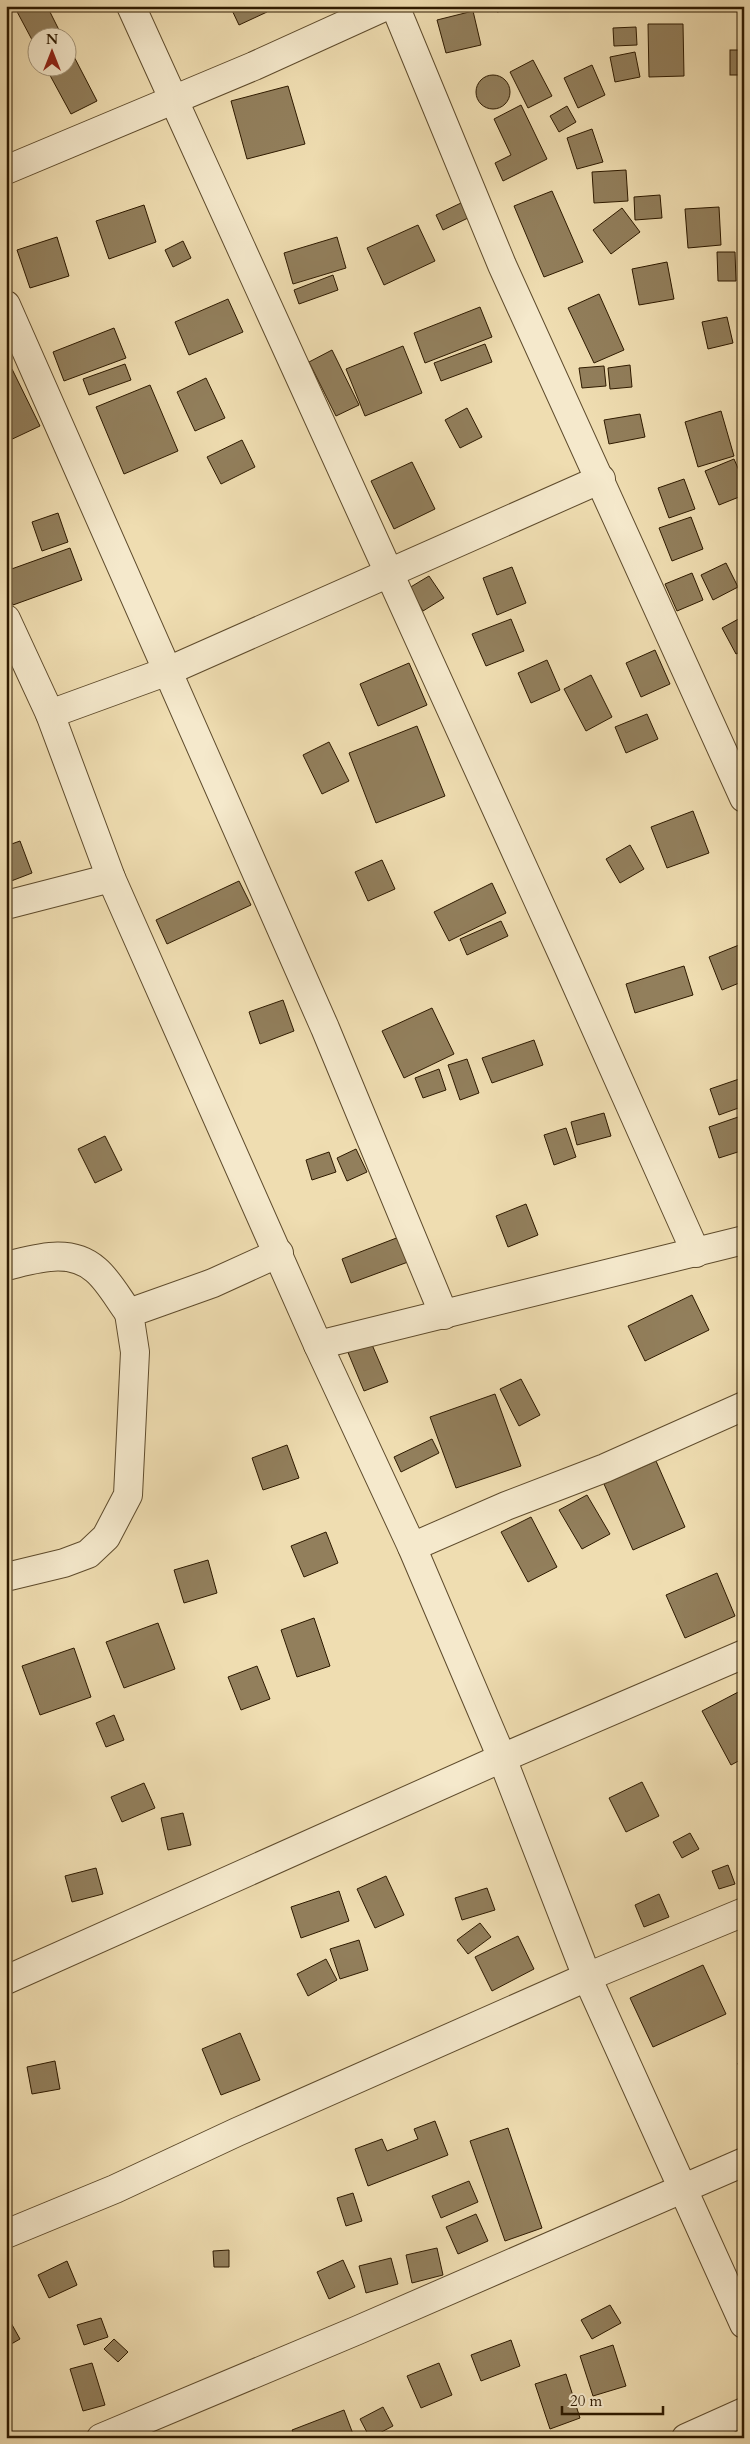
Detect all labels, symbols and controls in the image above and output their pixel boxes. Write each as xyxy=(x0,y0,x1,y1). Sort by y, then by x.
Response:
north arrow xyxy=(28,28,78,78)
text: N xyxy=(46,30,58,49)
scale bar xyxy=(562,2384,664,2416)
text: 20 m xyxy=(570,2391,602,2411)

